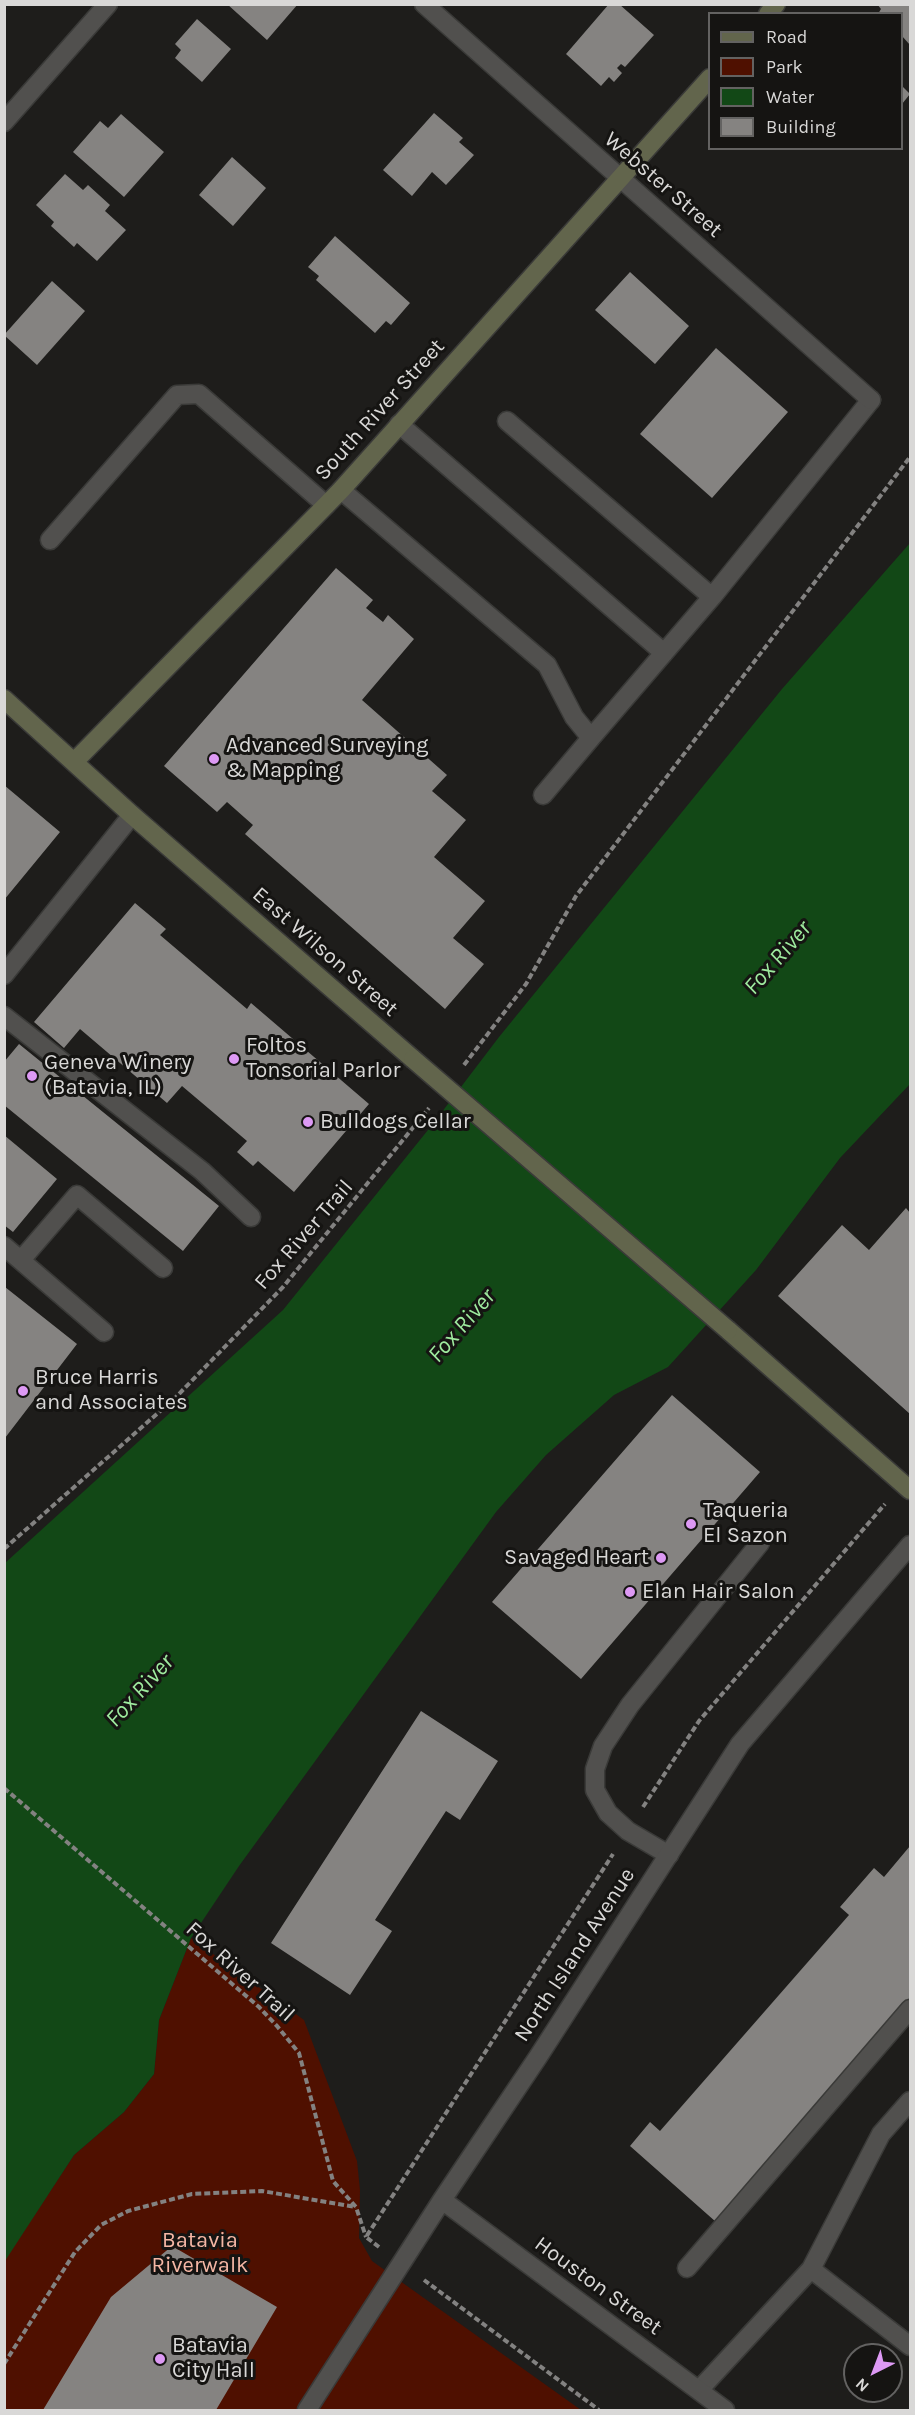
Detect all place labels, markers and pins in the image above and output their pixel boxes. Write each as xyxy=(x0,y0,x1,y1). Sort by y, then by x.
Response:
place label: Advanced Surveying & Mapping xyxy=(226,733,428,784)
marker: Advanced Surveying & Mapping xyxy=(207,752,221,766)
place label: Foltos Tonsorial Parlor xyxy=(246,1033,401,1084)
place label: Geneva Winery (Batavia, IL) xyxy=(44,1050,191,1102)
marker: Foltos Tonsorial Parlor xyxy=(227,1052,241,1066)
marker: Geneva Winery (Batavia, IL) xyxy=(25,1069,39,1083)
place label: Bulldogs Cellar xyxy=(320,1109,471,1135)
marker: Bulldogs Cellar xyxy=(301,1115,315,1129)
place label: Bruce Harris and Associates xyxy=(35,1365,188,1416)
marker: Bruce Harris and Associates xyxy=(16,1384,30,1398)
place label: Taqueria El Sazon xyxy=(703,1498,788,1550)
marker: Taqueria El Sazon xyxy=(684,1517,698,1531)
place label: Savaged Heart xyxy=(504,1545,649,1571)
marker: Savaged Heart xyxy=(654,1551,668,1565)
place label: Elan Hair Salon xyxy=(642,1579,795,1605)
marker: Elan Hair Salon xyxy=(623,1585,637,1599)
place label: Batavia City Hall xyxy=(172,2333,255,2384)
marker: Batavia City Hall xyxy=(153,2352,167,2366)

